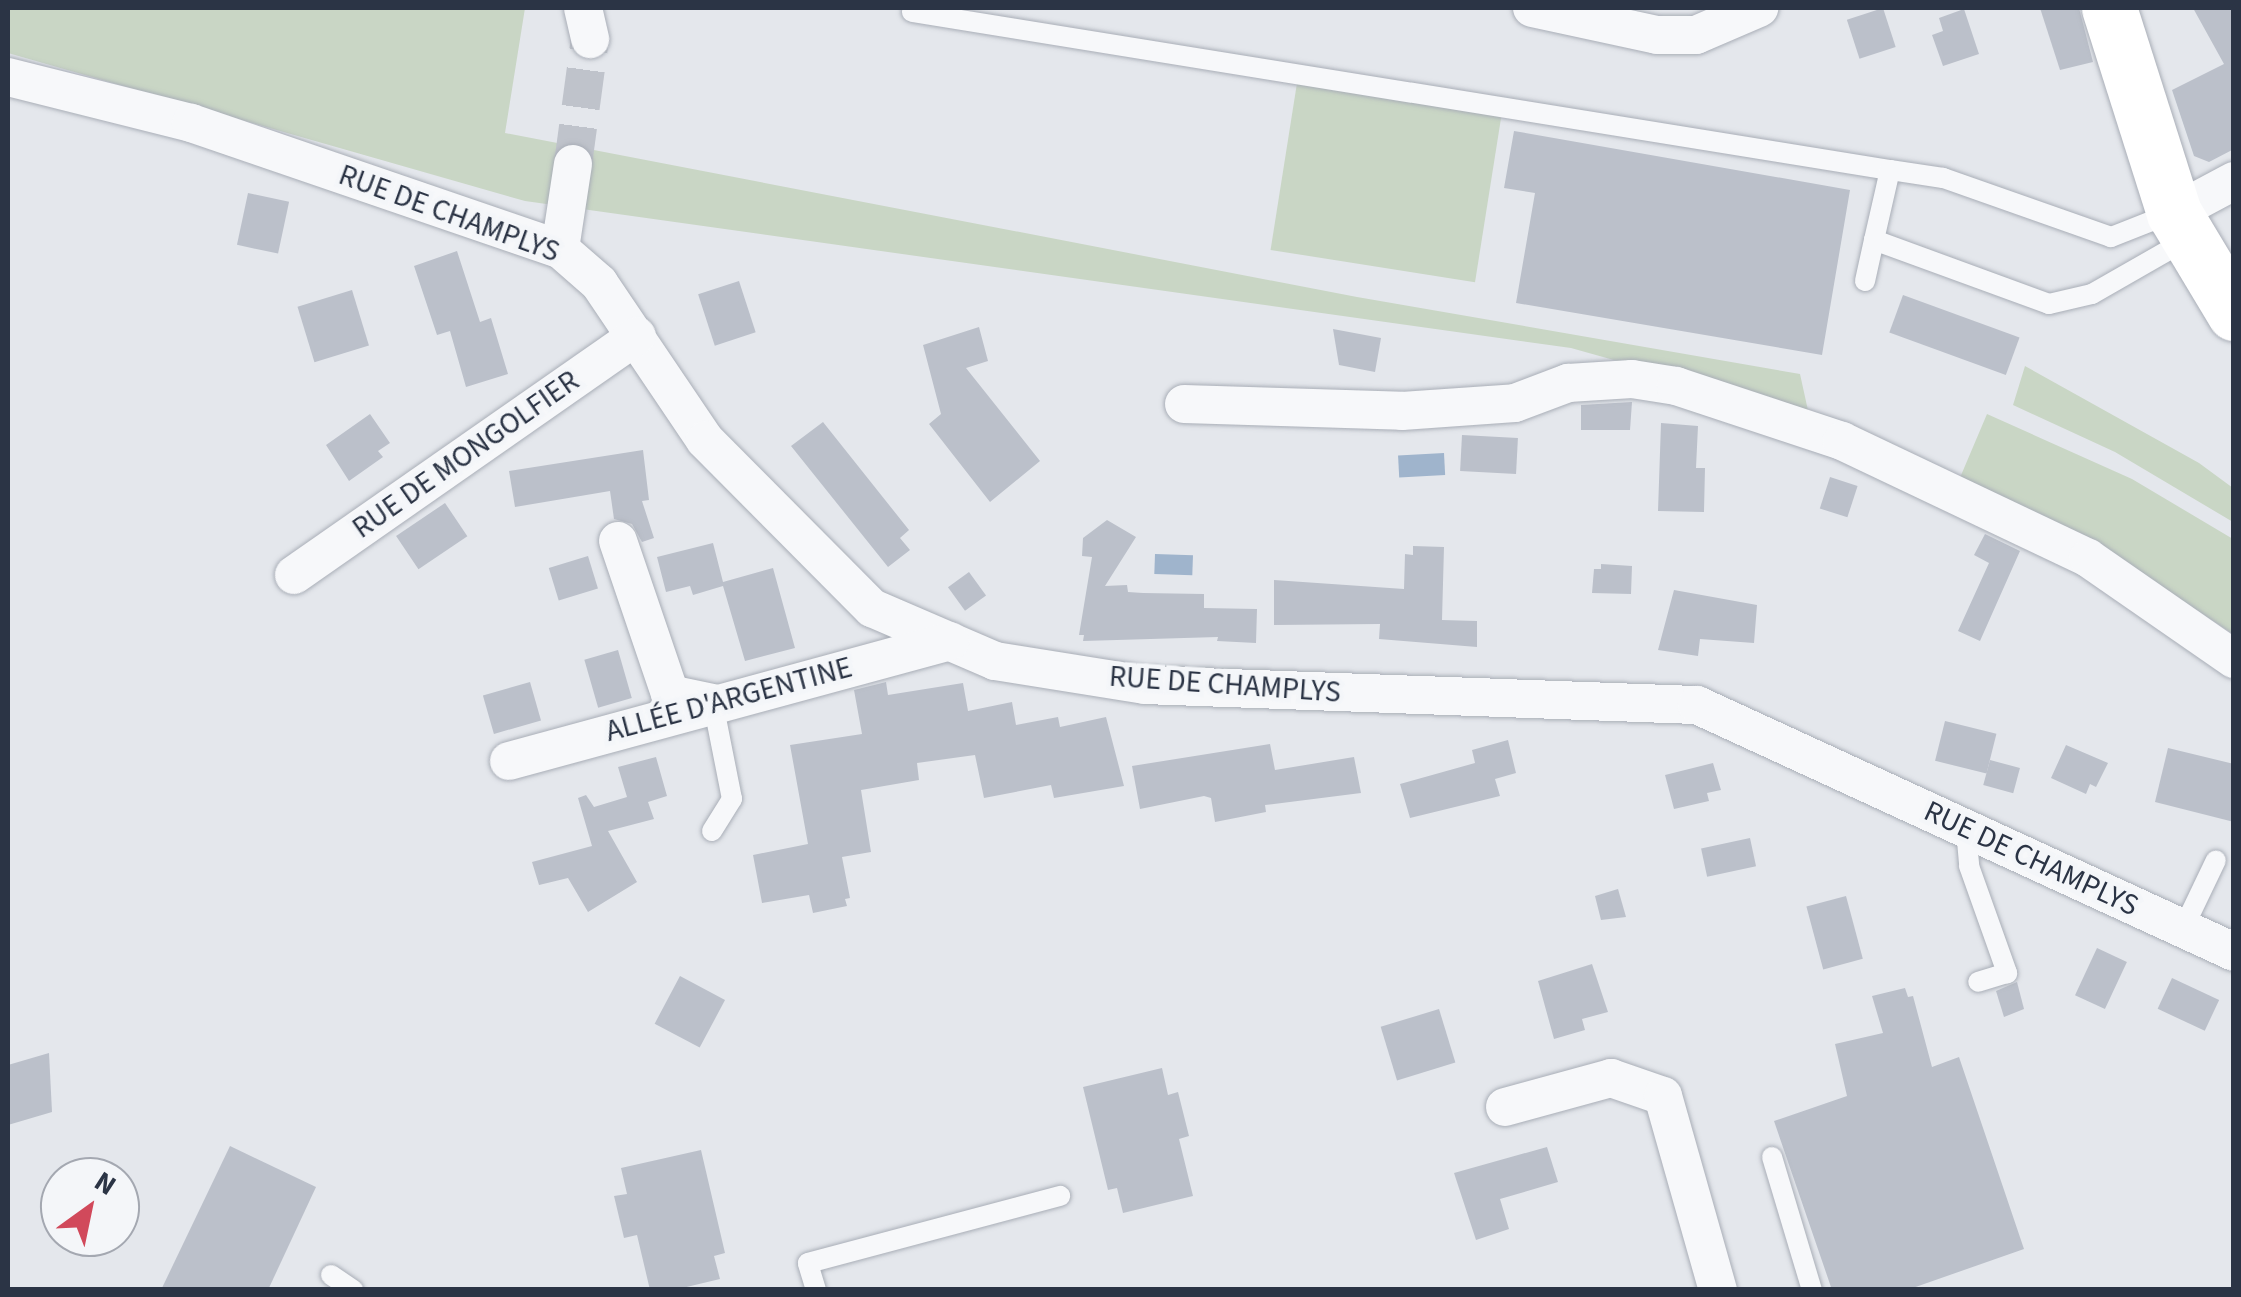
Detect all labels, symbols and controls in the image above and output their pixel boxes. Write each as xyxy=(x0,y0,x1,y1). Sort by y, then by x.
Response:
street label: RUE DE CHAMPLYS xyxy=(334,157,564,271)
street label: RUE DE MONGOLFIER xyxy=(346,363,586,547)
street label: ALLÉE D'ARGENTINE xyxy=(602,650,856,750)
street label: RUE DE CHAMPLYS xyxy=(1108,659,1342,711)
street label: RUE DE CHAMPLYS xyxy=(1918,794,2144,924)
north arrow xyxy=(40,1157,140,1257)
text: N xyxy=(87,1162,124,1205)

